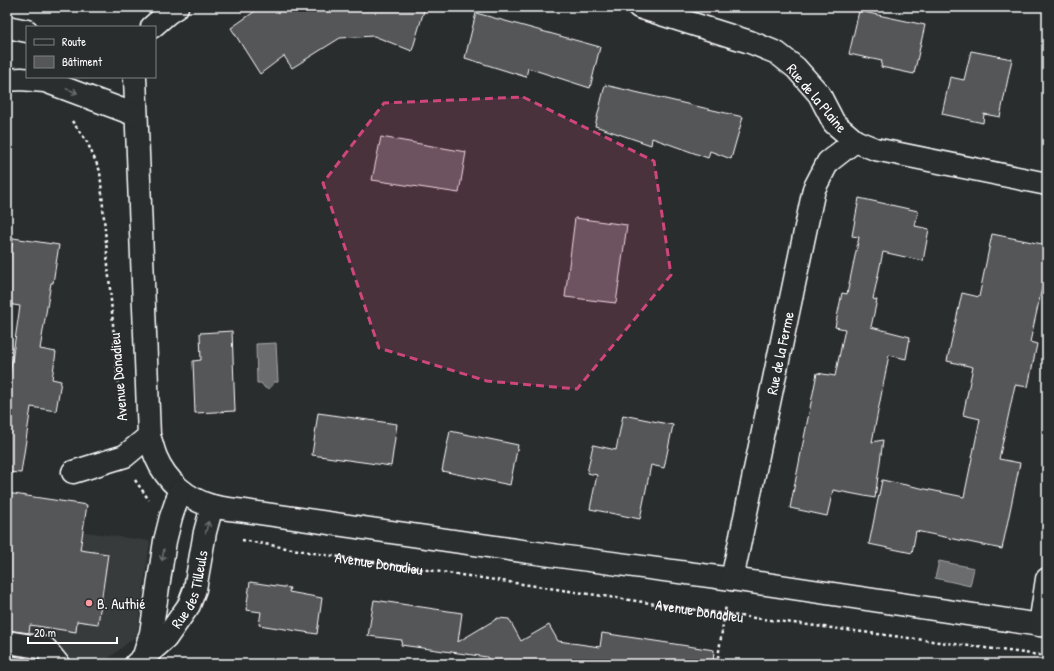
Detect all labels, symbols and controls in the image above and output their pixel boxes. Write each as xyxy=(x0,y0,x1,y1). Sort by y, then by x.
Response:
legend xyxy=(26,26,156,78)
text: Route xyxy=(62,33,86,50)
text: Bâtiment xyxy=(62,53,103,70)
street label: Rue de la Plaine xyxy=(782,59,852,137)
one-way arrow xyxy=(66,88,78,96)
street label: Rue de la Ferme xyxy=(761,309,799,396)
street label: Avenue Donadieu xyxy=(104,332,132,422)
one-way arrow xyxy=(203,521,211,534)
street label: Avenue Donadieu xyxy=(334,546,424,580)
one-way arrow xyxy=(159,548,167,561)
street label: Rue des Tilleuls xyxy=(166,549,212,632)
place label: B. Authié xyxy=(97,593,145,614)
street label: Avenue Donadieu xyxy=(654,593,745,627)
marker: B. Authié xyxy=(84,598,94,608)
scale bar xyxy=(28,619,117,645)
text: 20 m xyxy=(34,624,56,641)

